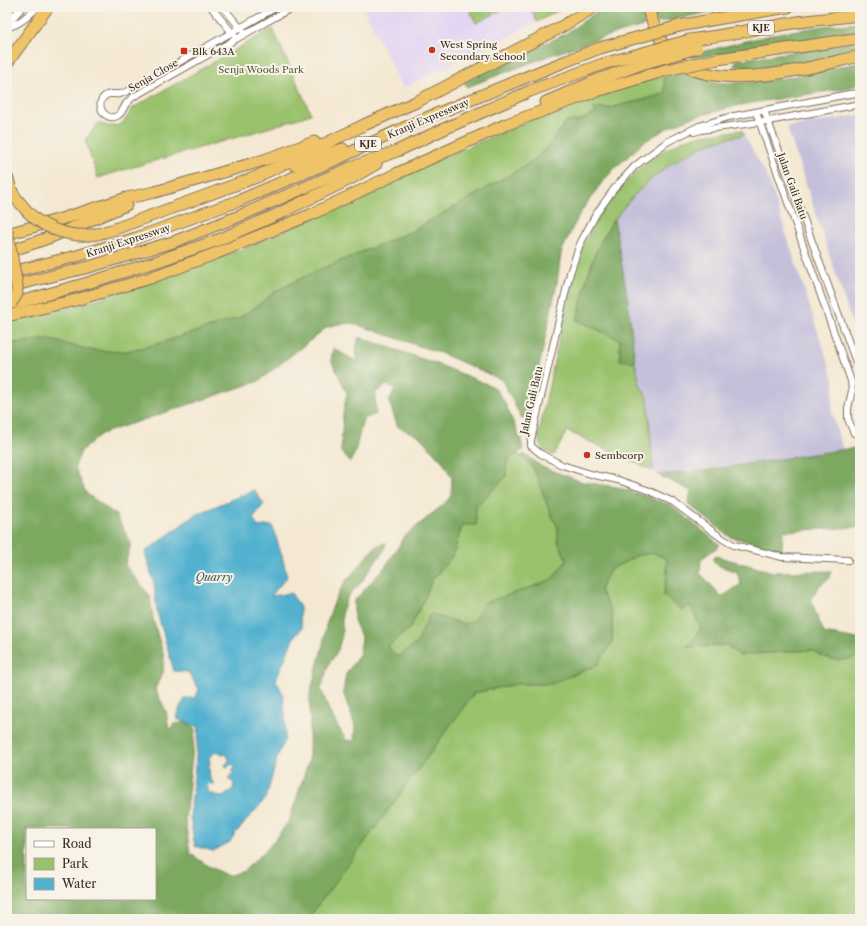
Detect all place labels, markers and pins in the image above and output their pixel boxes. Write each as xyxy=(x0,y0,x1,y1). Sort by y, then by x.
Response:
place label: West Spring Secondary School xyxy=(439,38,525,63)
place label: Blk 643A xyxy=(192,45,235,58)
marker: West Spring Secondary School xyxy=(427,45,437,55)
marker: Blk 643A xyxy=(179,46,189,56)
place label: Sembcorp xyxy=(595,449,644,462)
marker: Sembcorp xyxy=(582,450,592,460)

